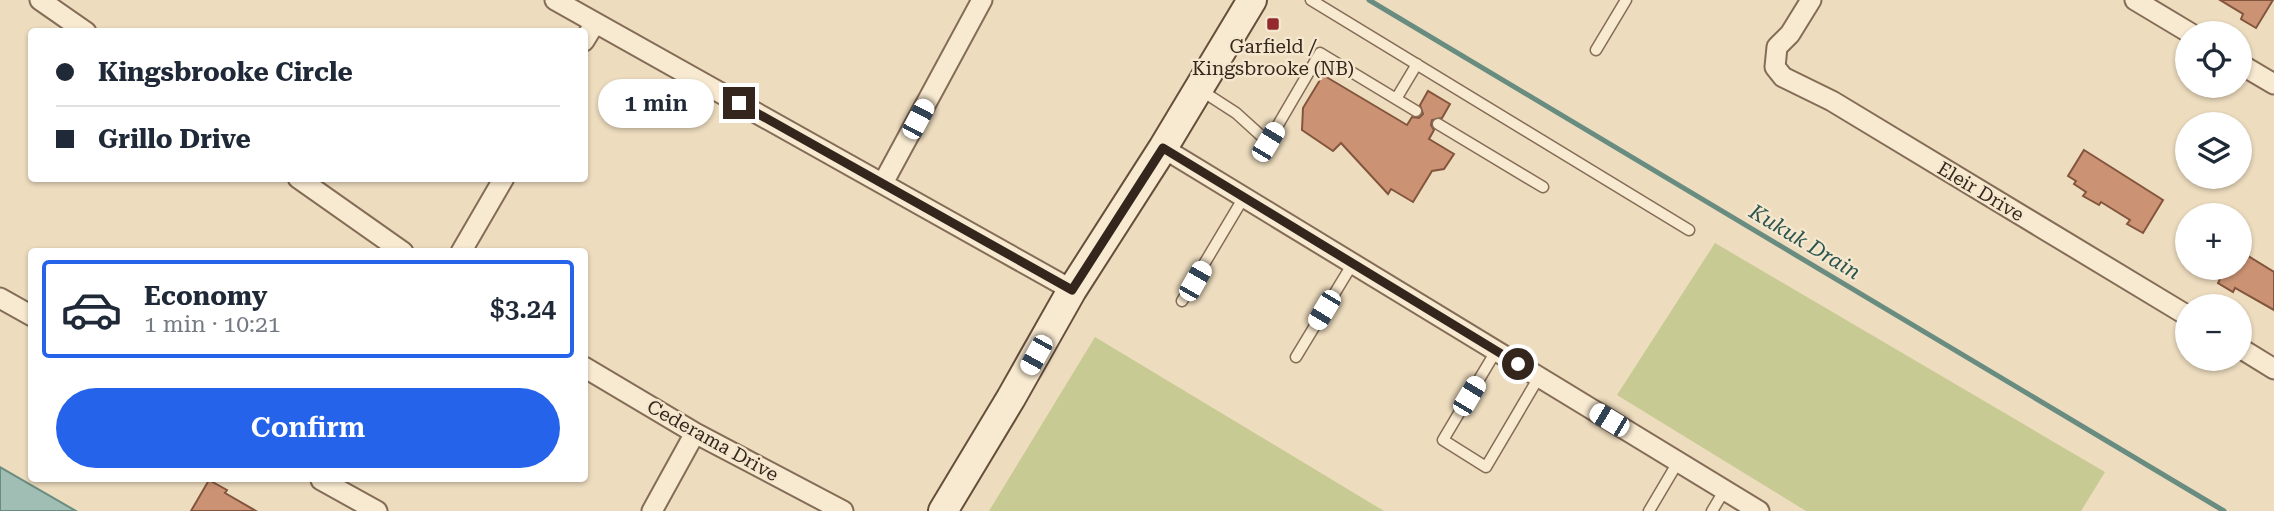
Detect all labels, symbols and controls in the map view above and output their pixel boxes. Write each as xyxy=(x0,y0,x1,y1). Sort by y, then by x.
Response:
marker: Garfield / Kingsbrooke (NB) xyxy=(1265,16,1281,32)
map controls xyxy=(2175,21,2252,371)
button: locate xyxy=(2175,21,2252,98)
place label: Garfield / Kingsbrooke (NB) xyxy=(1192,35,1354,80)
text: Kingsbrooke Circle xyxy=(98,57,353,87)
callout: 1 min xyxy=(599,78,714,128)
route end xyxy=(723,87,755,119)
text: 1 min xyxy=(624,90,688,117)
car xyxy=(899,96,938,142)
button: layers xyxy=(2175,112,2252,189)
car xyxy=(1249,119,1288,165)
text: Grillo Drive xyxy=(98,124,251,154)
street label: Eleir Drive xyxy=(1933,157,2028,226)
water label: Kukuk Drain xyxy=(1744,199,1865,284)
button: + xyxy=(2175,203,2252,280)
car xyxy=(1176,258,1215,304)
icon: car xyxy=(60,278,123,341)
text: Economy xyxy=(144,281,267,311)
car xyxy=(1305,287,1344,333)
text: $3.24 xyxy=(490,294,556,324)
button: − xyxy=(2175,294,2252,371)
text: 1 min · 10:21 xyxy=(144,311,281,338)
car xyxy=(1017,332,1056,378)
route start xyxy=(1502,348,1534,380)
car xyxy=(1450,373,1489,419)
button: Confirm xyxy=(56,388,560,468)
street label: Cederama Drive xyxy=(643,395,783,486)
car xyxy=(1586,400,1633,440)

